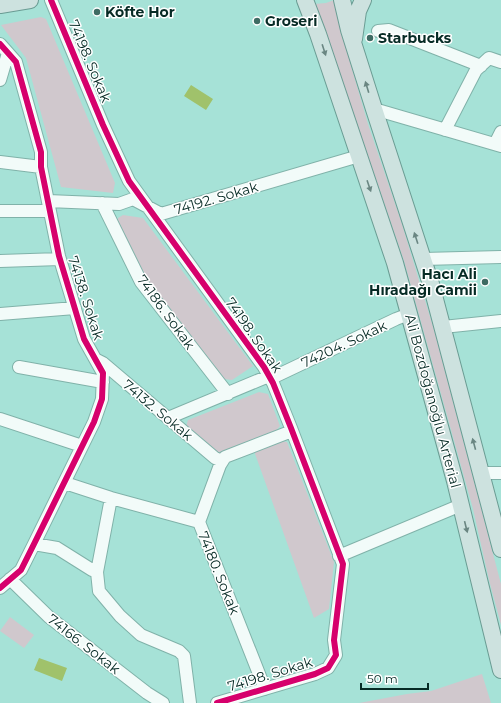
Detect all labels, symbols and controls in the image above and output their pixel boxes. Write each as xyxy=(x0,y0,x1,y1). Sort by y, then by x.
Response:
place label: Köfte Hor xyxy=(105,3,175,21)
marker: Köfte Hor xyxy=(92,7,102,17)
place label: Groseri xyxy=(265,12,317,30)
marker: Groseri xyxy=(252,16,262,26)
street label: 74198. Sokak xyxy=(65,17,116,105)
place label: Starbucks xyxy=(378,29,452,47)
marker: Starbucks xyxy=(365,33,375,43)
one-way arrow xyxy=(321,44,327,56)
one-way arrow xyxy=(364,81,370,93)
street label: 74192. Sokak xyxy=(172,177,261,219)
one-way arrow xyxy=(366,181,372,193)
one-way arrow xyxy=(413,231,419,243)
street label: 74138. Sokak xyxy=(64,254,108,343)
place label: Hacı Ali Hıradağı Camii xyxy=(369,265,477,299)
street label: 74186. Sokak xyxy=(133,271,199,353)
marker: Hacı Ali Hıradağı Camii xyxy=(480,277,490,287)
street label: 74198. Sokak xyxy=(221,294,287,377)
street label: Ali Bozdoğanoğlu Arterial xyxy=(401,312,465,490)
street label: 74204. Sokak xyxy=(298,316,390,372)
street label: 74132. Sokak xyxy=(119,375,197,445)
one-way arrow xyxy=(470,437,476,450)
one-way arrow xyxy=(464,520,470,533)
street label: 74180. Sokak xyxy=(194,529,244,618)
street label: 74166. Sokak xyxy=(44,610,124,678)
street label: 74198. Sokak xyxy=(225,652,315,695)
scale bar xyxy=(361,665,428,691)
text: 50 m xyxy=(367,671,398,686)

